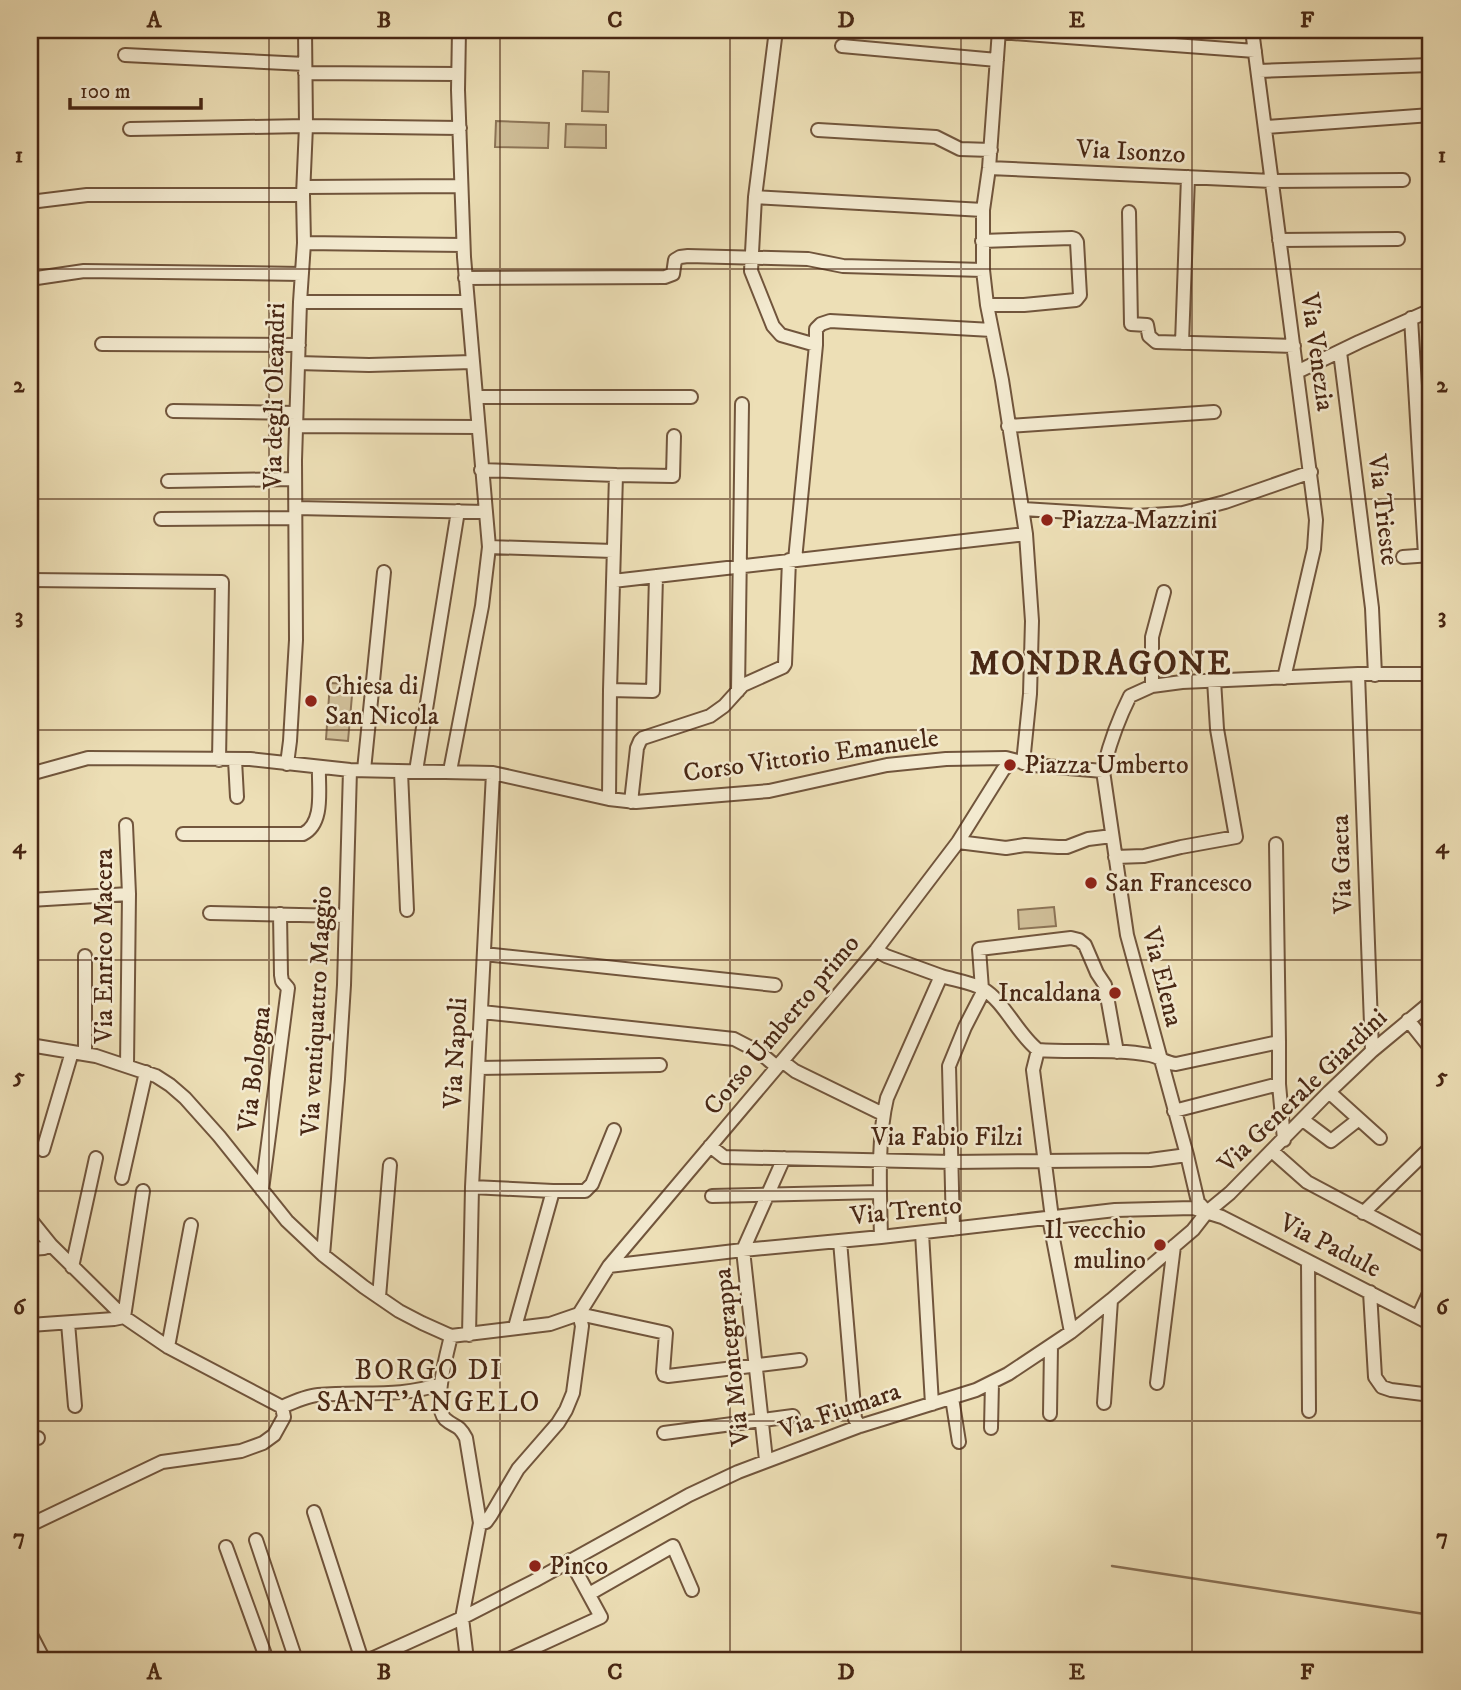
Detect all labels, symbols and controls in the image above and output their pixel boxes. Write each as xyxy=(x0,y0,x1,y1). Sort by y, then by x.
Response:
text: A xyxy=(146,6,163,35)
text: B xyxy=(377,6,391,35)
text: C xyxy=(607,6,623,35)
text: D xyxy=(837,6,855,35)
text: E xyxy=(1069,6,1085,35)
text: F xyxy=(1300,6,1315,35)
scale bar xyxy=(70,66,201,110)
text: 100 m xyxy=(80,79,131,105)
street label: Via Isonzo xyxy=(1075,133,1186,171)
text: 1 xyxy=(15,141,23,170)
text: 1 xyxy=(1438,141,1446,170)
street label: Via Venezia xyxy=(1292,290,1342,413)
street label: Via degli Oleandri xyxy=(257,302,293,491)
text: 2 xyxy=(13,371,25,400)
text: 2 xyxy=(1436,371,1448,400)
street label: Via Trieste xyxy=(1360,452,1406,567)
place label: Piazza Mazzini xyxy=(1061,504,1217,537)
marker: Piazza Mazzini xyxy=(1039,512,1055,528)
text: 3 xyxy=(15,602,23,631)
text: 3 xyxy=(1438,602,1446,631)
district label: MONDRAGONE xyxy=(969,644,1233,685)
place label: Chiesa di San Nicola xyxy=(325,670,439,733)
marker: Chiesa di San Nicola xyxy=(303,693,319,709)
street label: Corso Vittorio Emanuele xyxy=(681,722,941,790)
place label: Piazza Umberto xyxy=(1024,749,1189,782)
marker: Piazza Umberto xyxy=(1002,757,1018,773)
street label: Via Gaeta xyxy=(1324,814,1360,915)
text: 4 xyxy=(12,832,27,861)
text: 4 xyxy=(1435,832,1450,861)
street label: Via Enrico Macera xyxy=(88,849,121,1044)
place label: San Francesco xyxy=(1105,867,1252,900)
marker: San Francesco xyxy=(1083,875,1099,891)
street label: Via ventiquattro Maggio xyxy=(294,885,340,1138)
street label: Via Elena xyxy=(1134,923,1190,1030)
street label: Corso Umberto primo xyxy=(697,928,867,1122)
place label: Incaldana xyxy=(998,977,1101,1010)
marker: Incaldana xyxy=(1107,985,1123,1001)
street label: Via Napoli xyxy=(437,996,475,1111)
street label: Via Generale Giardini xyxy=(1211,1002,1395,1181)
street label: Via Bologna xyxy=(231,1004,279,1135)
text: 5 xyxy=(12,1062,25,1091)
text: 5 xyxy=(1435,1062,1448,1091)
street label: Via Fabio Filzi xyxy=(870,1121,1023,1154)
street label: Via Trento xyxy=(848,1189,963,1233)
street label: Via Padule xyxy=(1273,1206,1386,1286)
place label: Il vecchio mulino xyxy=(1044,1214,1146,1277)
marker: Il vecchio mulino xyxy=(1152,1237,1168,1253)
street label: Via Montegrappa xyxy=(706,1266,758,1449)
text: 6 xyxy=(13,1293,27,1322)
text: 6 xyxy=(1436,1293,1450,1322)
district label: BORGO DI SANT'ANGELO xyxy=(317,1353,541,1420)
street label: Via Fiumara xyxy=(774,1375,905,1447)
text: 7 xyxy=(13,1523,25,1552)
text: 7 xyxy=(1436,1523,1448,1552)
place label: Pinco xyxy=(549,1550,608,1583)
marker: Pinco xyxy=(527,1558,543,1574)
text: A xyxy=(146,1658,163,1687)
text: B xyxy=(377,1658,391,1687)
text: C xyxy=(607,1658,623,1687)
text: D xyxy=(837,1658,855,1687)
text: E xyxy=(1069,1658,1085,1687)
text: F xyxy=(1300,1658,1315,1687)

